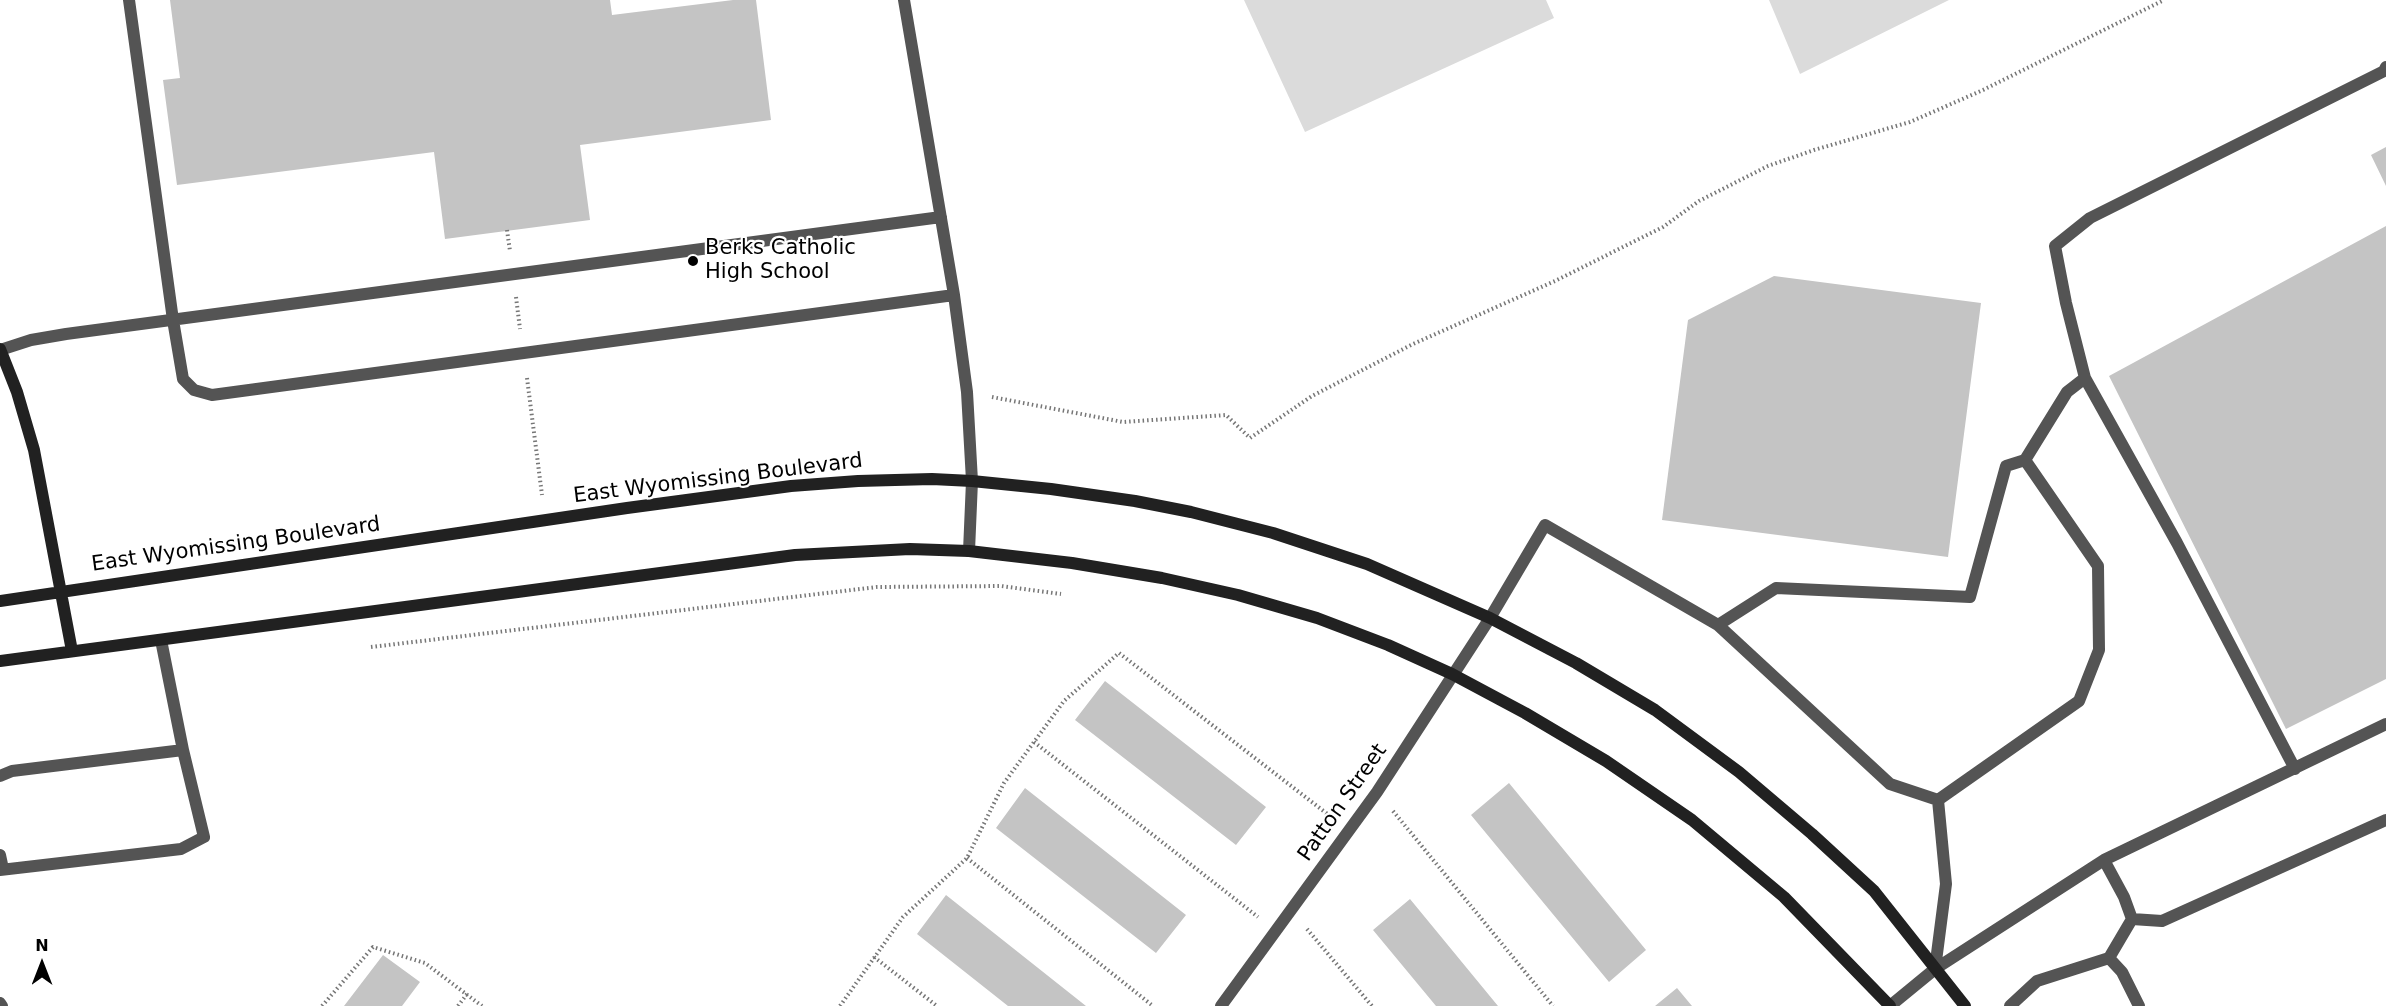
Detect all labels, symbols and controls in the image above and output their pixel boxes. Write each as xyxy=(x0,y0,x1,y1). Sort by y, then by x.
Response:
place label: Berks Catholic High School xyxy=(705,236,856,286)
marker: Berks Catholic High School xyxy=(686,254,700,268)
street label: East Wyomissing Boulevard xyxy=(572,449,864,509)
street label: East Wyomissing Boulevard xyxy=(90,512,382,578)
street label: Patton Street xyxy=(1293,739,1393,867)
north arrow xyxy=(12,934,72,994)
text: N xyxy=(35,936,49,955)

